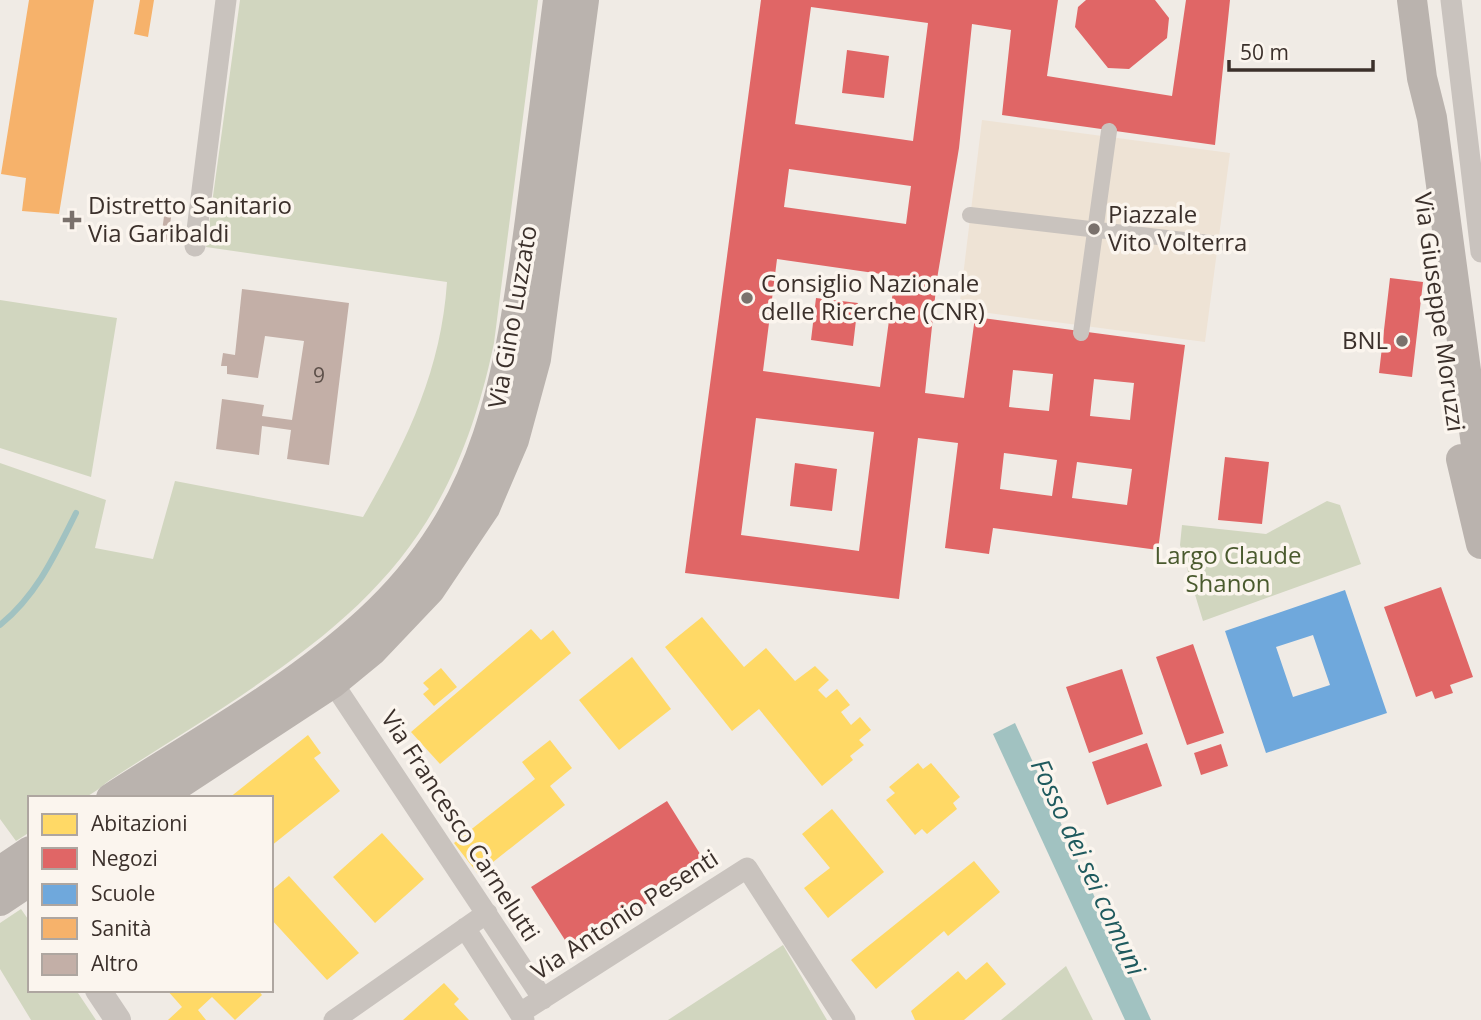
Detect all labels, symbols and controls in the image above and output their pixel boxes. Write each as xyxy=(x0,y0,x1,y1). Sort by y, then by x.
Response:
scale bar xyxy=(1229,28,1372,72)
text: 50 m xyxy=(1240,38,1289,66)
place label: Distretto Sanitario Via Garibaldi xyxy=(88,188,292,249)
street label: Via Giuseppe Moruzzi xyxy=(1407,190,1474,434)
place label: Piazzale Vito Volterra xyxy=(1108,197,1247,258)
marker: Distretto Sanitario Via Garibaldi xyxy=(62,210,82,230)
marker: Piazzale Vito Volterra xyxy=(1086,221,1102,237)
street label: Via Gino Luzzato xyxy=(479,223,544,411)
place label: Consiglio Nazionale delle Ricerche (CNR) xyxy=(761,266,985,327)
marker: Consiglio Nazionale delle Ricerche (CNR) xyxy=(739,290,755,306)
place label: BNL xyxy=(1342,323,1388,356)
marker: BNL xyxy=(1394,333,1410,349)
house number: 9 xyxy=(313,361,325,389)
park label: Largo Claude Shanon xyxy=(1155,538,1301,599)
street label: Via Francesco Carnelutti xyxy=(374,703,548,947)
water label: Fosso dei sei comuni xyxy=(1023,752,1155,981)
legend xyxy=(28,796,273,992)
text: Abitazioni xyxy=(91,809,188,837)
street label: Via Antonio Pesenti xyxy=(524,841,724,987)
text: Negozi xyxy=(91,844,158,872)
text: Scuole xyxy=(91,879,155,907)
text: Sanità xyxy=(91,914,152,942)
text: Altro xyxy=(91,949,138,977)

